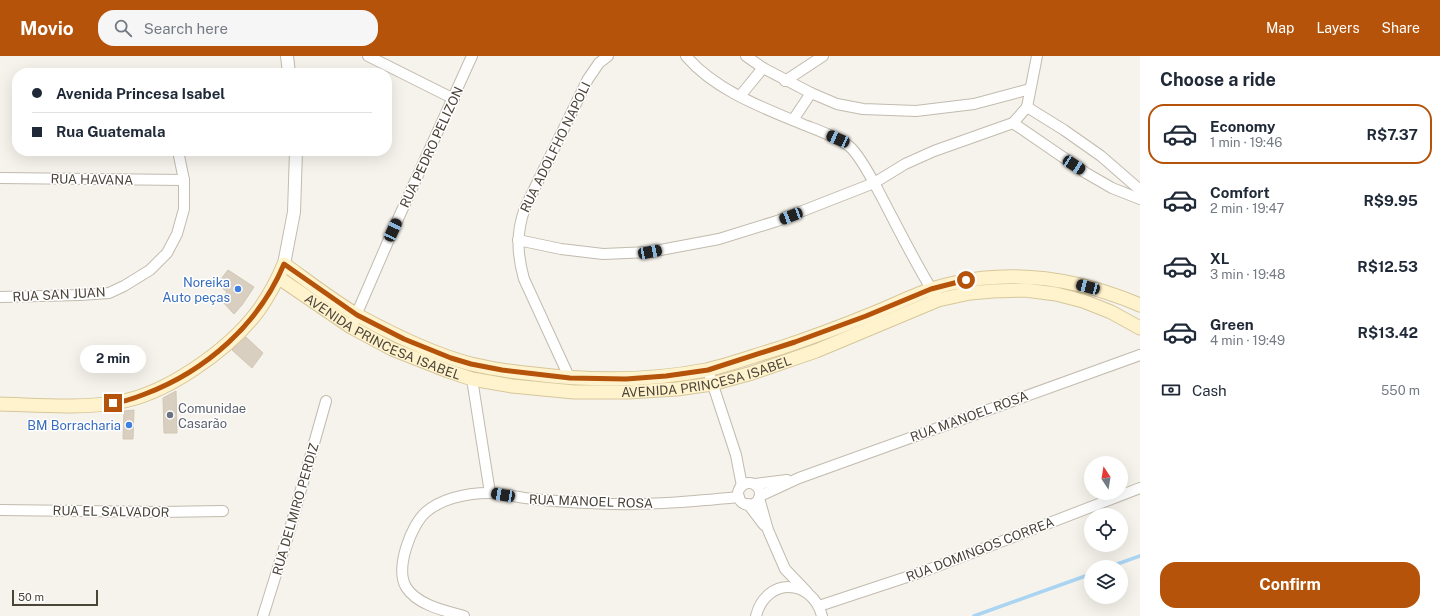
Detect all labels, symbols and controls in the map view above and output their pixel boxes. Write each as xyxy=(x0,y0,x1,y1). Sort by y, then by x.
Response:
search box xyxy=(98,10,378,46)
text: Movio xyxy=(20,17,74,39)
icon: search xyxy=(112,17,134,39)
text: Search here xyxy=(144,20,228,37)
text: Map xyxy=(1266,20,1294,36)
text: Layers xyxy=(1316,20,1360,36)
text: Share xyxy=(1382,20,1420,36)
text: Choose a ride xyxy=(1160,69,1276,90)
street label: RUA ADOLFHO NAPOLI xyxy=(517,80,594,215)
street label: RUA PEDRO PELIZON xyxy=(397,84,466,210)
text: Avenida Princesa Isabel xyxy=(56,85,225,102)
icon: car xyxy=(1162,116,1198,152)
text: Economy xyxy=(1210,118,1275,135)
text: Rua Guatemala xyxy=(56,123,166,140)
text: R$7.37 xyxy=(1367,126,1418,143)
car xyxy=(825,129,851,149)
text: 1 min · 19:46 xyxy=(1210,135,1282,150)
car xyxy=(1061,153,1087,177)
street label: RUA HAVANA xyxy=(50,171,134,188)
icon: car xyxy=(1162,182,1198,218)
text: Comfort xyxy=(1210,184,1270,201)
text: R$9.95 xyxy=(1363,192,1418,209)
text: 2 min · 19:47 xyxy=(1210,201,1284,216)
car xyxy=(778,206,804,226)
car xyxy=(382,217,404,243)
car xyxy=(637,244,663,260)
icon: car xyxy=(1162,248,1198,284)
text: XL xyxy=(1210,250,1229,267)
text: R$12.53 xyxy=(1357,258,1418,275)
text: 3 min · 19:48 xyxy=(1210,267,1285,282)
route start xyxy=(957,271,975,289)
place label: Noreika Auto peças xyxy=(162,275,230,305)
car xyxy=(1075,278,1101,296)
marker: Noreika Auto peças xyxy=(233,284,243,294)
street label: RUA SAN JUAN xyxy=(12,285,106,304)
street label: AVENIDA PRINCESA ISABEL xyxy=(302,291,463,383)
icon: car xyxy=(1162,314,1198,350)
text: Green xyxy=(1210,316,1254,333)
text: R$13.42 xyxy=(1358,324,1418,341)
text: 4 min · 19:49 xyxy=(1210,333,1285,348)
callout: 2 min xyxy=(80,345,146,373)
text: 2 min xyxy=(96,351,130,366)
street label: AVENIDA PRINCESA ISABEL xyxy=(621,353,793,400)
icon: cash xyxy=(1160,379,1182,401)
text: Cash xyxy=(1192,382,1227,399)
text: 550 m xyxy=(1381,383,1420,398)
street label: RUA MANOEL ROSA xyxy=(908,388,1030,445)
route end xyxy=(104,394,122,412)
place label: Comunidae Casarão xyxy=(178,401,246,431)
marker: Comunidae Casarão xyxy=(165,410,175,420)
place label: BM Borracharia xyxy=(27,418,121,433)
marker: BM Borracharia xyxy=(124,420,134,430)
street label: RUA DELMIRO PERDIZ xyxy=(269,441,322,577)
north arrow xyxy=(1084,456,1128,500)
map controls xyxy=(1084,456,1128,604)
car xyxy=(490,487,516,503)
street label: RUA MANOEL ROSA xyxy=(529,492,653,511)
street label: RUA EL SALVADOR xyxy=(53,503,169,520)
button: locate xyxy=(1084,508,1128,552)
street label: RUA DOMINGOS CORREA xyxy=(904,514,1056,585)
button: layers xyxy=(1084,560,1128,604)
button: Confirm xyxy=(1160,562,1420,608)
scale bar xyxy=(12,588,98,607)
text: 50 m xyxy=(18,591,44,603)

